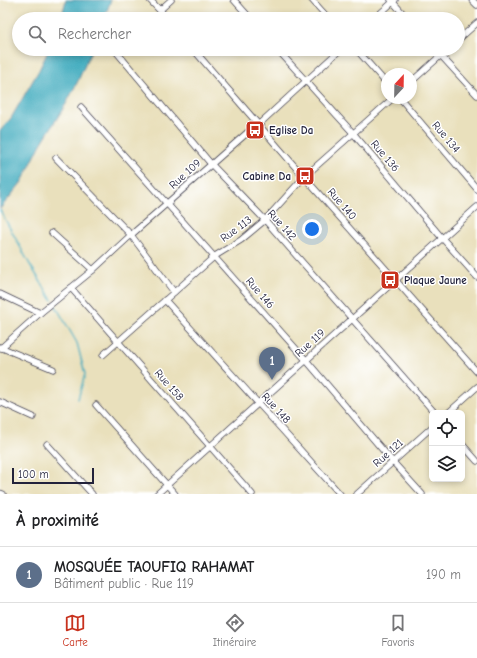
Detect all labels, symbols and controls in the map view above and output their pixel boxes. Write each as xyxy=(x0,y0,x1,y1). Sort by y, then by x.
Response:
search box xyxy=(12,12,465,56)
icon: search xyxy=(26,23,48,45)
text: Rechercher xyxy=(58,25,131,43)
north arrow xyxy=(381,68,417,104)
bus stop icon: Eglise Da xyxy=(244,119,266,141)
street label: Rue 134 xyxy=(429,119,463,155)
place label: Eglise Da xyxy=(269,124,313,137)
street label: Rue 136 xyxy=(368,138,402,174)
street label: Rue 109 xyxy=(166,156,204,192)
bus stop icon: Cabine Da xyxy=(294,165,316,187)
place label: Cabine Da xyxy=(243,170,291,183)
street label: Rue 140 xyxy=(325,186,359,222)
street label: Rue 142 xyxy=(265,207,299,243)
street label: Rue 113 xyxy=(218,213,254,245)
your location xyxy=(302,219,322,239)
bus stop icon: Plaque Jaune xyxy=(379,269,401,291)
place label: Plaque Jaune xyxy=(404,274,467,287)
street label: Rue 146 xyxy=(243,275,277,311)
street label: Rue 119 xyxy=(292,326,328,360)
pin: 1 xyxy=(259,347,285,380)
street label: Rue 158 xyxy=(152,367,186,404)
street label: Rue 148 xyxy=(259,390,293,426)
map controls xyxy=(429,410,465,482)
button: locate xyxy=(429,410,465,446)
street label: Rue 121 xyxy=(370,436,406,470)
button: layers xyxy=(429,446,465,482)
scale bar xyxy=(12,466,94,485)
text: 100 m xyxy=(18,468,49,481)
text: À proximité xyxy=(16,511,99,530)
text: MOSQUÉE TAOUFIQ RAHAMAT xyxy=(54,558,254,576)
text: 1 xyxy=(26,567,32,582)
text: 190 m xyxy=(426,567,461,582)
text: Bâtiment public · Rue 119 xyxy=(54,576,194,591)
tab: Carte xyxy=(63,612,88,649)
tab: Itinéraire xyxy=(213,612,256,649)
tab: Favoris xyxy=(381,612,414,649)

